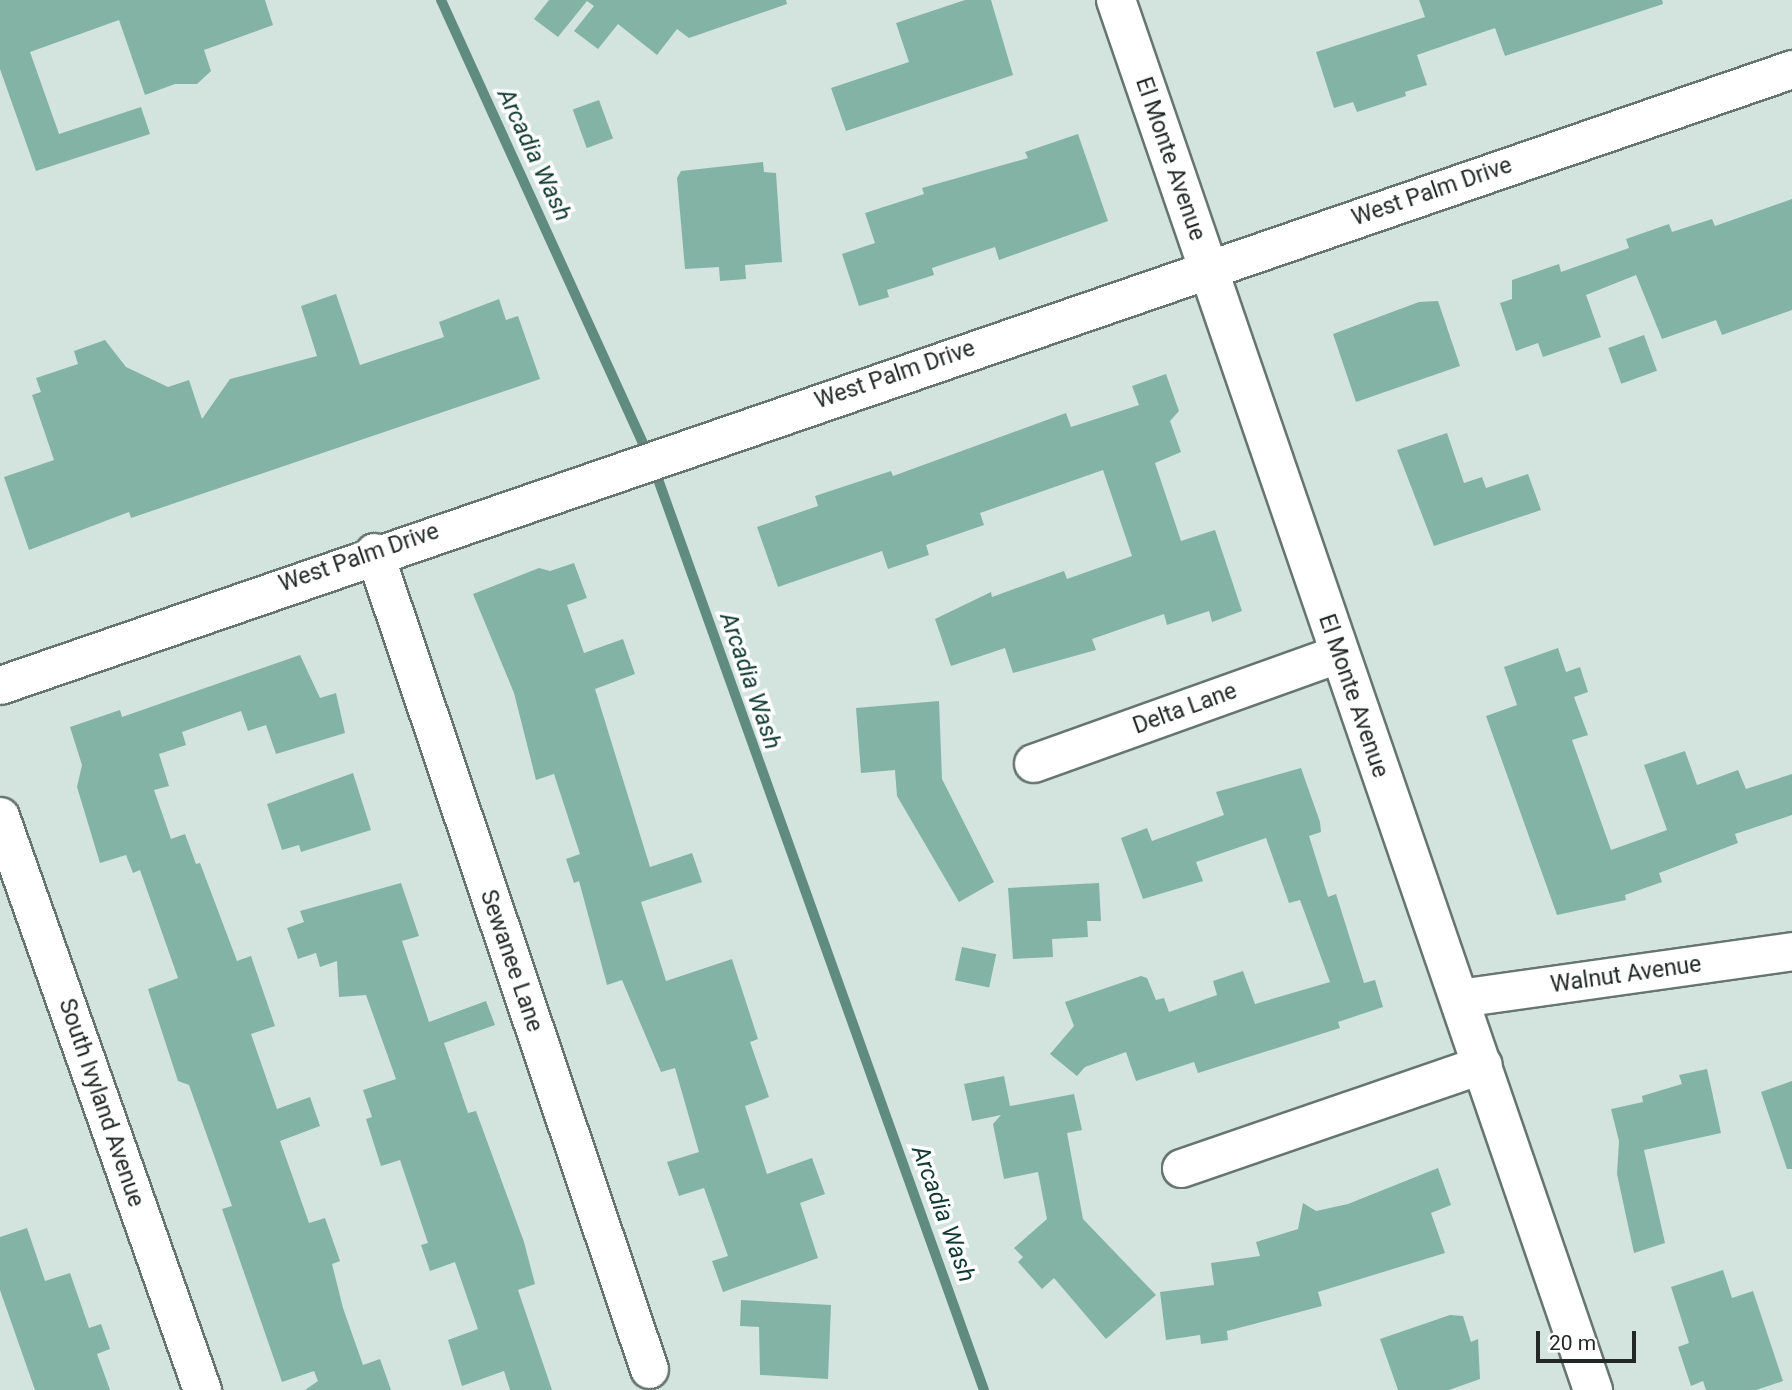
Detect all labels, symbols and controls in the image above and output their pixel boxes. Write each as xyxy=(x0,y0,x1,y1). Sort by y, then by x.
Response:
street label: El Monte Avenue xyxy=(1129,74,1211,244)
water label: Arcadia Wash xyxy=(491,84,577,226)
street label: West Palm Drive xyxy=(1348,152,1516,232)
street label: West Palm Drive xyxy=(811,335,979,415)
street label: West Palm Drive xyxy=(275,518,443,598)
water label: Arcadia Wash xyxy=(713,609,787,753)
street label: El Monte Avenue xyxy=(1312,611,1394,781)
street label: Delta Lane xyxy=(1129,677,1241,741)
street label: Sewanee Lane xyxy=(474,886,548,1036)
street label: Walnut Avenue xyxy=(1549,951,1703,999)
street label: South Ivyland Avenue xyxy=(52,995,150,1211)
water label: Arcadia Wash xyxy=(905,1142,981,1286)
scale bar xyxy=(1540,1316,1640,1360)
text: 20 m xyxy=(1549,1331,1596,1355)

